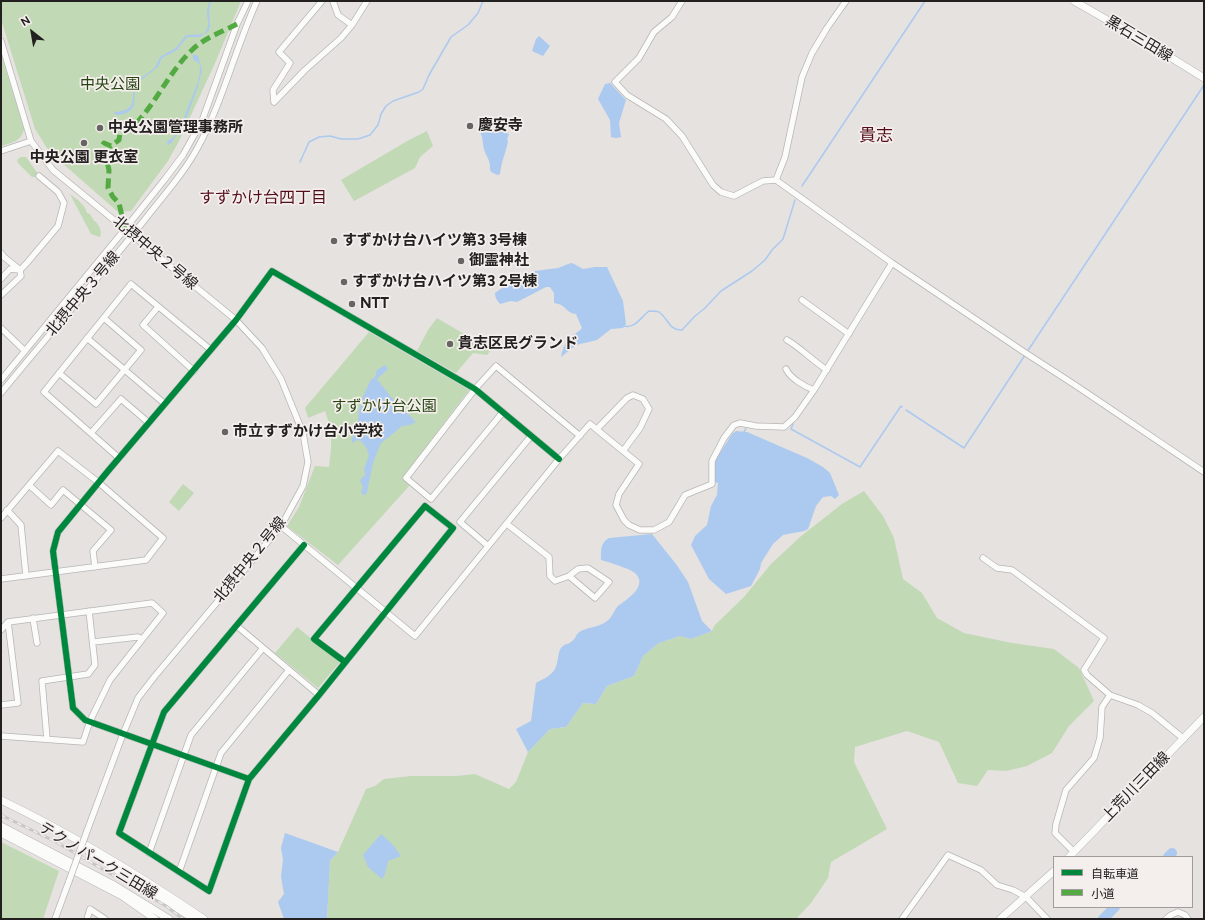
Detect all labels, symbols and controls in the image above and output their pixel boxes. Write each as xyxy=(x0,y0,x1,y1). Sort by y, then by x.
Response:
north arrow xyxy=(12,12,52,52)
street label: 黒石三田線 xyxy=(1102,12,1176,66)
text: N xyxy=(19,14,33,29)
park label: 中央公園 xyxy=(80,76,140,94)
place label: 慶安寺 xyxy=(478,117,523,135)
place label: 中央公園管理事務所 xyxy=(108,119,243,137)
marker: 慶安寺 xyxy=(465,121,475,131)
marker: 中央公園管理事務所 xyxy=(95,123,105,133)
district label: 貴志 xyxy=(859,126,893,146)
marker: 中央公園 更衣室 xyxy=(79,138,89,148)
place label: 中央公園 更衣室 xyxy=(30,149,138,167)
district label: すずかけ台四丁目 xyxy=(199,188,327,208)
street label: 北摂中央２号線 xyxy=(109,212,201,294)
place label: すずかけ台ハイツ第3 3号棟 xyxy=(342,232,527,250)
marker: すずかけ台ハイツ第3 3号棟 xyxy=(329,236,339,246)
street label: 北摂中央３号線 xyxy=(42,248,124,340)
place label: 御霊神社 xyxy=(469,252,529,270)
marker: 御霊神社 xyxy=(456,256,466,266)
place label: すずかけ台ハイツ第3 2号棟 xyxy=(352,273,538,291)
marker: すずかけ台ハイツ第3 2号棟 xyxy=(339,277,349,287)
place label: NTT xyxy=(360,295,389,313)
marker: NTT xyxy=(347,299,357,309)
place label: 貴志区民グランド xyxy=(458,335,578,353)
marker: 貴志区民グランド xyxy=(445,339,455,349)
park label: すずかけ台公園 xyxy=(332,398,436,416)
place label: 市立すずかけ台小学校 xyxy=(233,423,383,441)
marker: 市立すずかけ台小学校 xyxy=(220,427,230,437)
street label: 北摂中央２号線 xyxy=(210,514,290,606)
street label: 上荒川三田線 xyxy=(1098,748,1174,826)
street label: テクノパーク三田線 xyxy=(36,819,160,903)
legend xyxy=(1053,856,1193,908)
text: 自転車道 xyxy=(1091,867,1139,881)
text: 小道 xyxy=(1091,887,1115,901)

